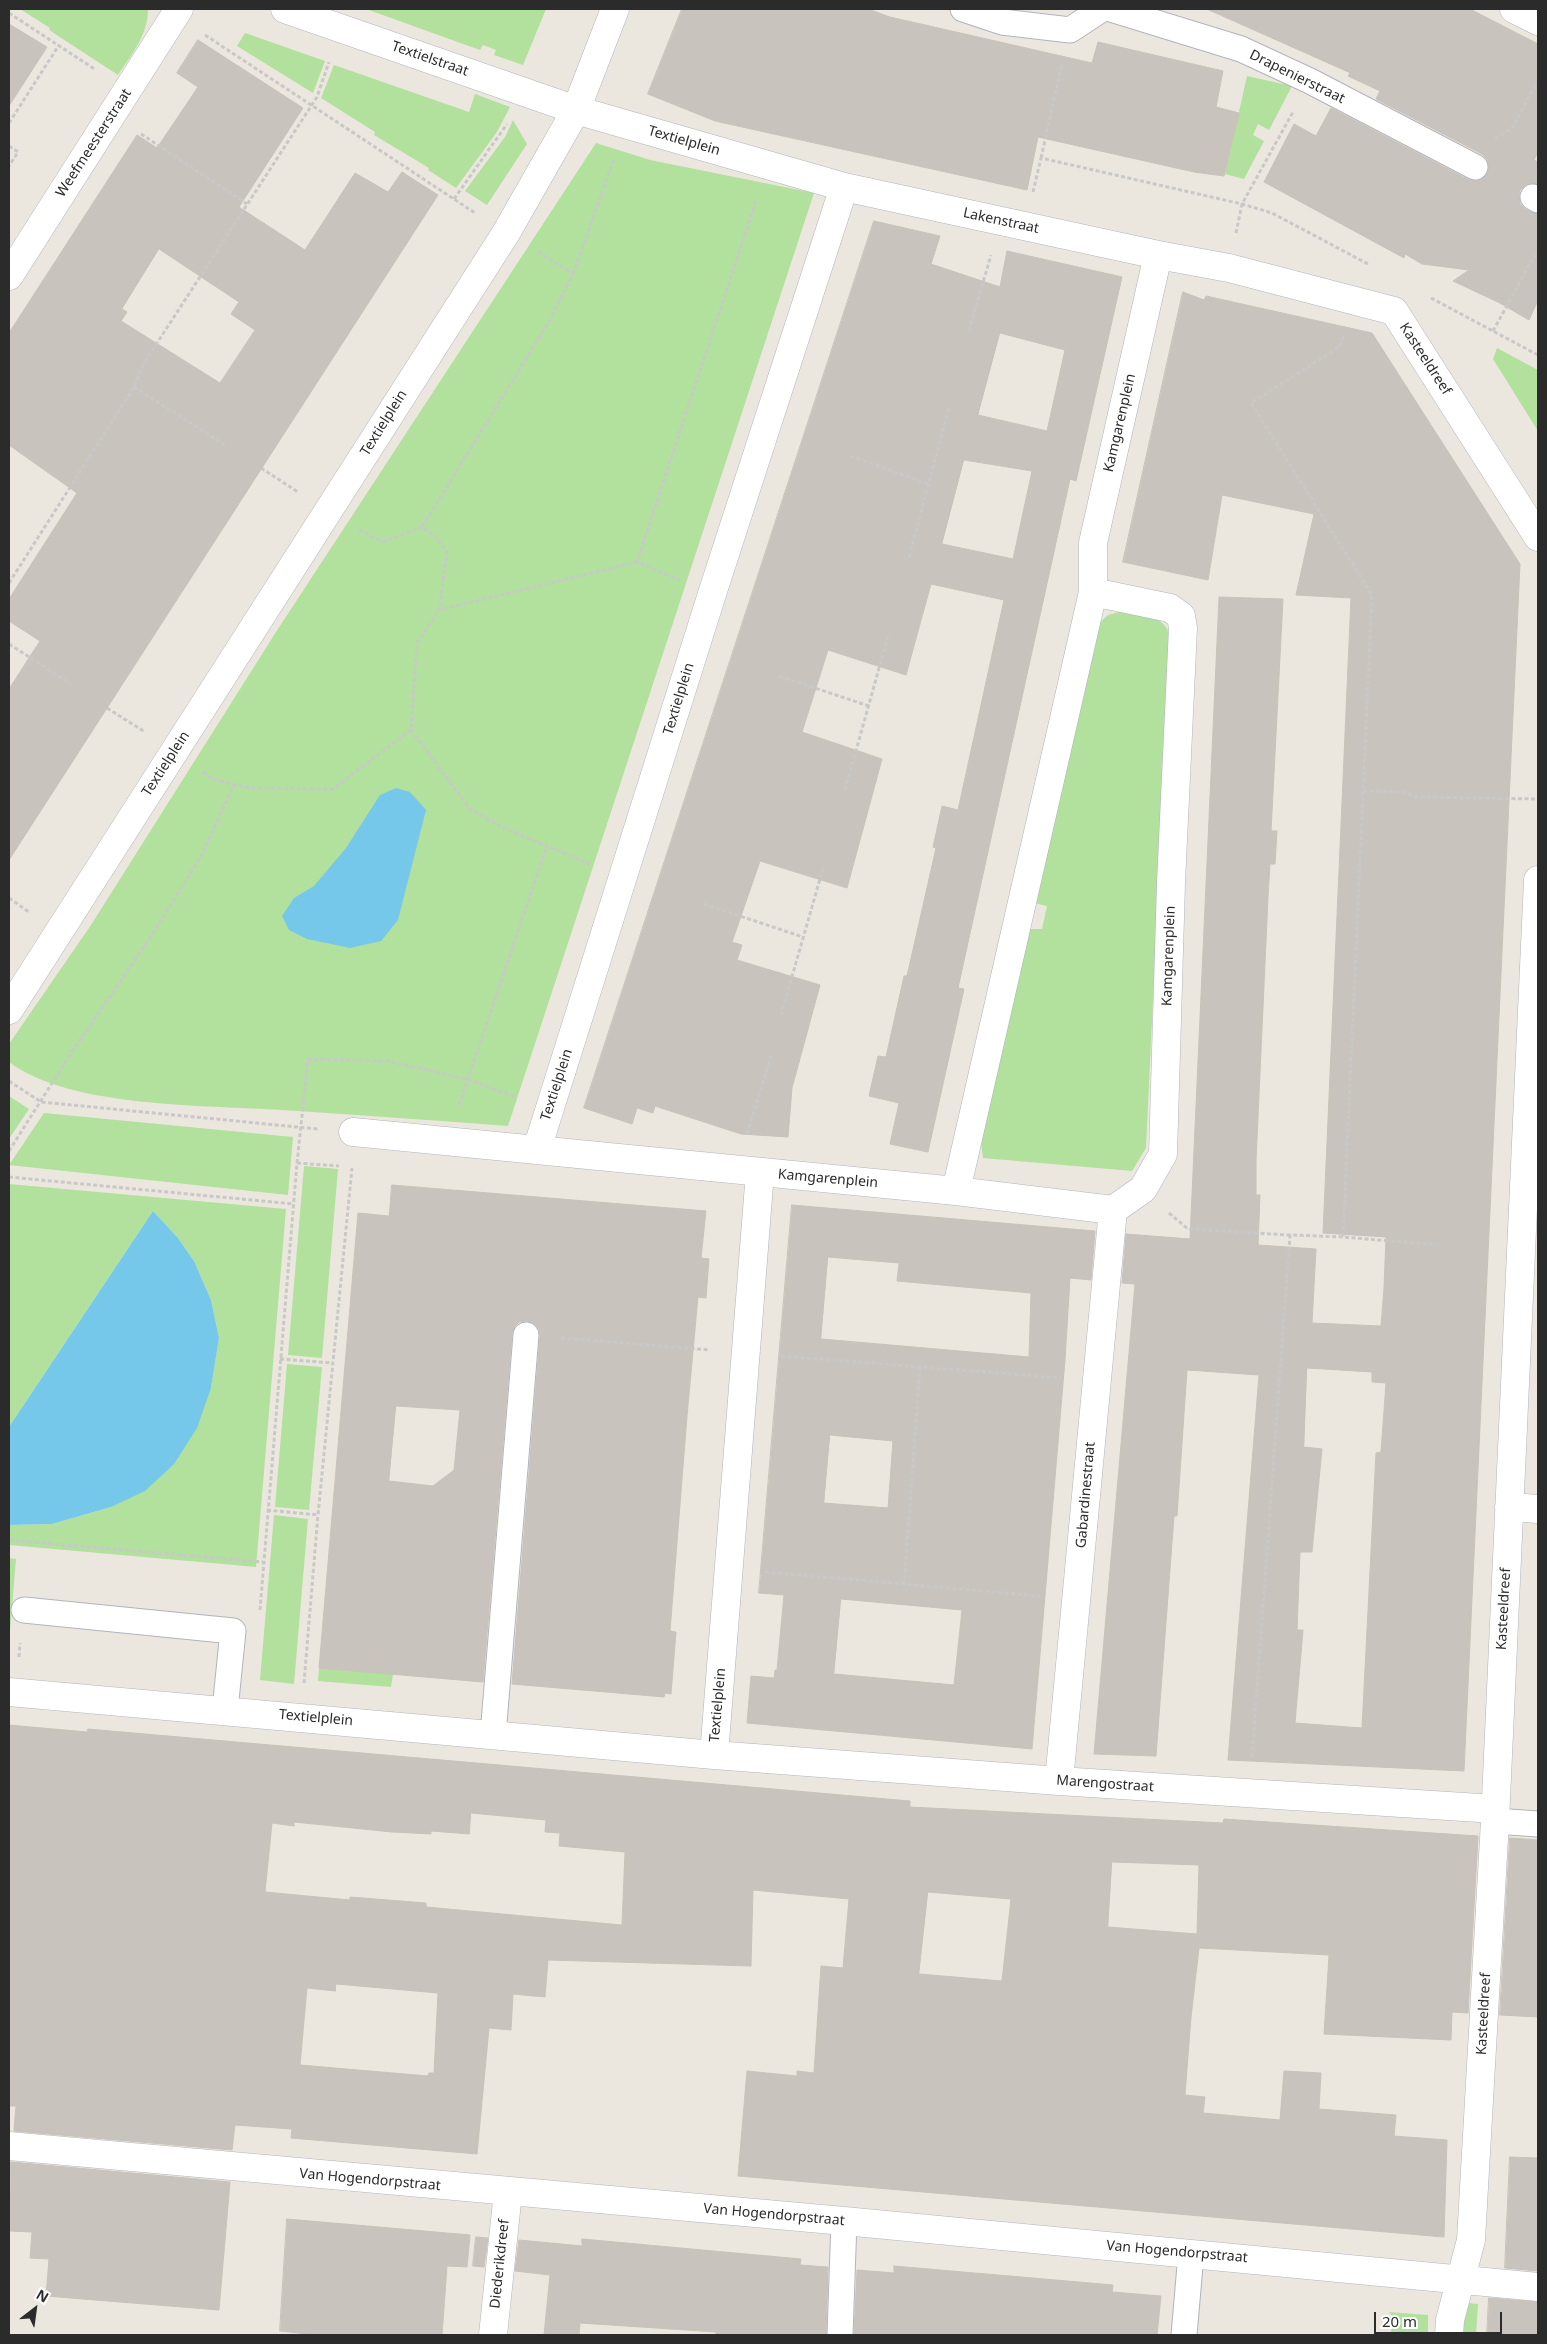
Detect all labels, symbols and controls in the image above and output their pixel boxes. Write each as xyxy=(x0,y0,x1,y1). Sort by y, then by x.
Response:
street label: Textielstraat xyxy=(389,38,471,80)
street label: Drapenierstraat xyxy=(1247,47,1347,107)
street label: Weefmeesterstraat xyxy=(53,86,135,200)
street label: Textielplein xyxy=(646,123,722,159)
street label: Lakenstraat xyxy=(961,205,1041,237)
street label: Kasteeldreef xyxy=(1396,320,1454,398)
street label: Kamgarenplein xyxy=(1101,372,1139,474)
street label: Textielplein xyxy=(357,387,411,459)
street label: Textielplein xyxy=(660,661,698,737)
street label: Textielplein xyxy=(139,728,193,800)
street label: Kamgarenplein xyxy=(1159,905,1179,1007)
street label: Textielplein xyxy=(538,1047,576,1123)
street label: Kamgarenplein xyxy=(777,1166,879,1192)
street label: Gabardinestraat xyxy=(1073,1441,1099,1549)
street label: Kasteeldreef xyxy=(1493,1567,1515,1651)
street label: Textielplein xyxy=(706,1667,730,1743)
street label: Textielplein xyxy=(278,1706,354,1730)
street label: Marengostraat xyxy=(1056,1772,1154,1796)
street label: Kasteeldreef xyxy=(1473,1972,1495,2056)
street label: Van Hogendorpstraat xyxy=(299,2165,441,2195)
street label: Van Hogendorpstraat xyxy=(703,2200,845,2230)
street label: Diederikdreef xyxy=(487,2218,513,2310)
street label: Van Hogendorpstraat xyxy=(1106,2237,1248,2267)
north arrow xyxy=(10,2284,60,2334)
text: N xyxy=(33,2284,52,2307)
scale bar xyxy=(1377,2302,1504,2334)
text: 20 m xyxy=(1382,2311,1417,2331)

